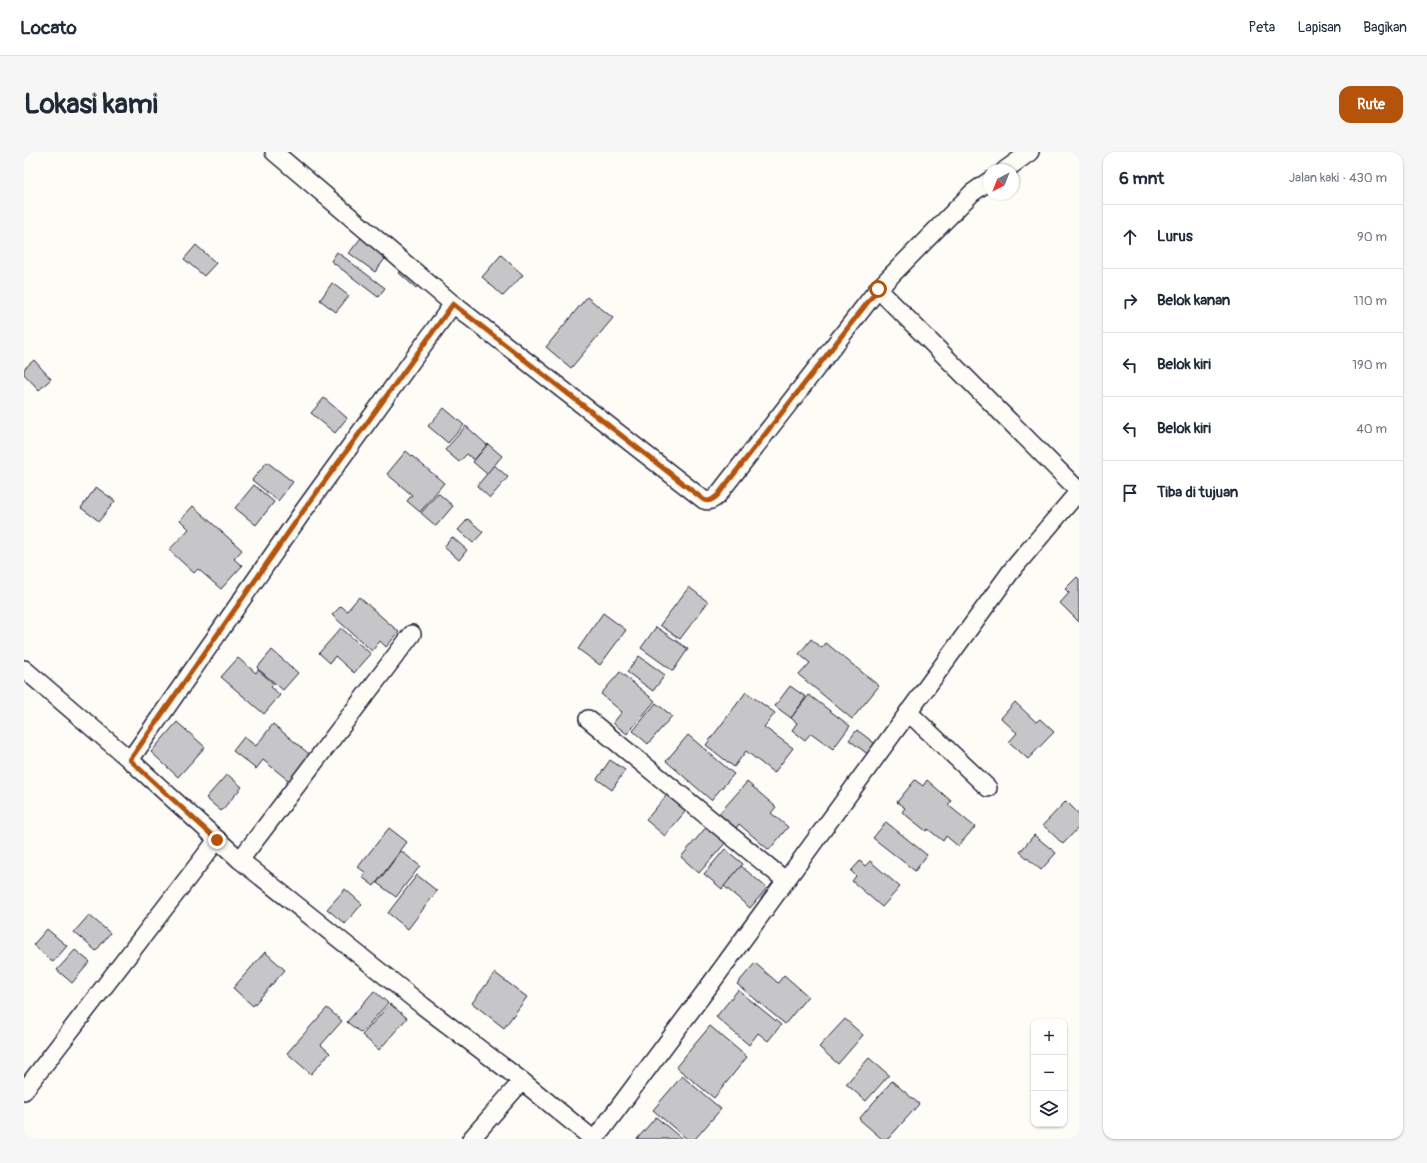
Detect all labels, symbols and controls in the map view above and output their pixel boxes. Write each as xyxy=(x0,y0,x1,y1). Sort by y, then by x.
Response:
text: Locato xyxy=(20,16,77,40)
text: Peta xyxy=(1249,19,1275,36)
text: Lapisan xyxy=(1297,19,1341,36)
text: Bagikan xyxy=(1363,19,1407,36)
button: Rute xyxy=(1339,86,1403,123)
text: Lokasi kami xyxy=(24,87,158,122)
north arrow xyxy=(983,164,1019,200)
text: 6 mnt xyxy=(1119,168,1164,189)
text: Jalan kaki · 430 m xyxy=(1289,170,1387,186)
icon: ahead xyxy=(1119,226,1141,248)
text: Lurus xyxy=(1157,227,1193,246)
text: 90 m xyxy=(1357,229,1387,245)
route start xyxy=(869,280,887,298)
icon: right xyxy=(1119,290,1141,312)
text: Belok kanan xyxy=(1157,291,1230,310)
text: 110 m xyxy=(1354,293,1387,309)
icon: left xyxy=(1119,354,1141,376)
text: Belok kiri xyxy=(1157,355,1211,374)
text: 190 m xyxy=(1352,357,1387,373)
icon: left xyxy=(1119,418,1141,440)
text: Belok kiri xyxy=(1157,419,1211,438)
text: 40 m xyxy=(1356,421,1387,437)
icon: arrive xyxy=(1119,482,1141,504)
text: Tiba di tujuan xyxy=(1157,483,1238,502)
route end xyxy=(208,831,226,849)
map controls xyxy=(1031,1019,1067,1127)
button: + xyxy=(1031,1019,1067,1055)
button: − xyxy=(1031,1055,1067,1091)
button: layers xyxy=(1031,1091,1067,1127)

